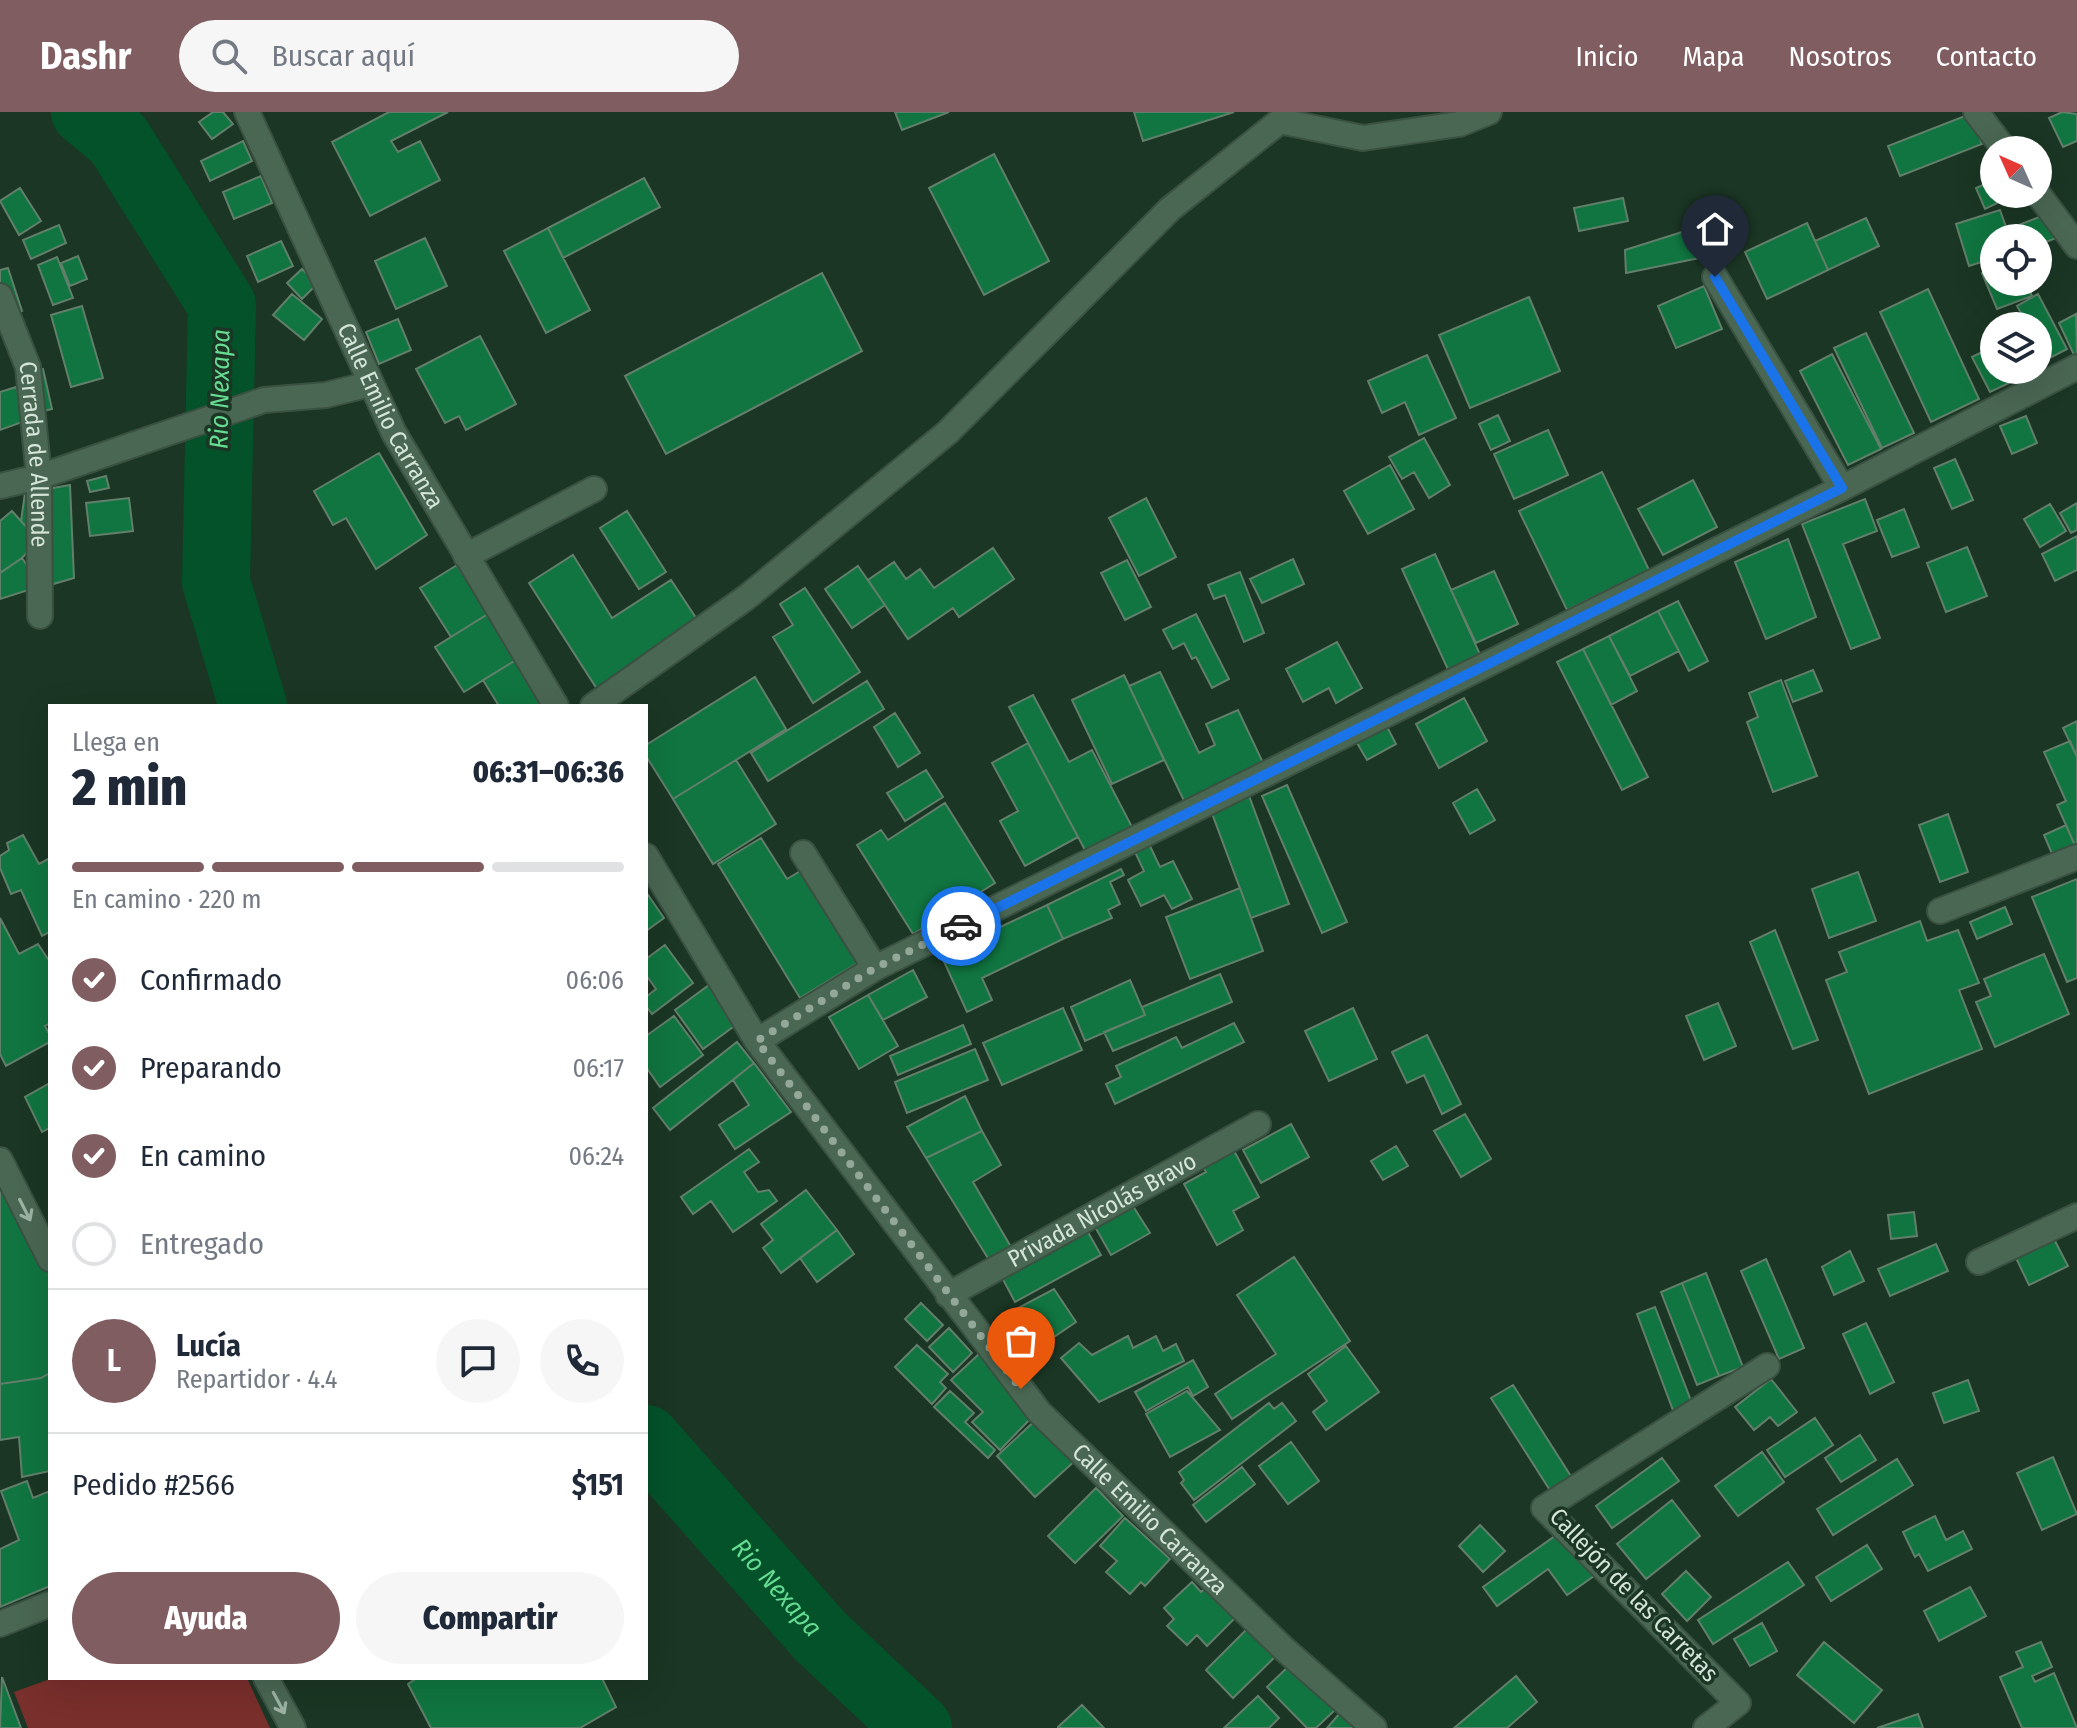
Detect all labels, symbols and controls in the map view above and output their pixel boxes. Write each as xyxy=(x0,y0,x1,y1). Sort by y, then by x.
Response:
search box xyxy=(179,20,739,92)
text: Dashr xyxy=(40,33,131,79)
icon: search xyxy=(207,34,251,78)
text: Buscar aquí xyxy=(271,38,415,74)
text: Inicio xyxy=(1576,40,1638,73)
text: Mapa xyxy=(1682,40,1744,73)
text: Nosotros xyxy=(1788,40,1892,73)
text: Contacto xyxy=(1936,40,2037,73)
north arrow xyxy=(1980,136,2052,208)
map controls xyxy=(1980,136,2052,384)
pin xyxy=(1681,195,1749,277)
icon: home xyxy=(1693,207,1737,251)
button: locate xyxy=(1980,224,2052,296)
button: layers xyxy=(1980,312,2052,384)
street label: Calle Emilio Carranza xyxy=(332,319,450,514)
water label: Rio Nexapa xyxy=(203,329,237,449)
street label: Cerrada de Allende xyxy=(14,360,54,547)
text: Llega en xyxy=(72,727,160,758)
text: 06:31–06:36 xyxy=(472,754,624,790)
text: 2 min xyxy=(72,756,187,819)
text: En camino · 220 m xyxy=(72,884,262,915)
courier xyxy=(921,886,1001,966)
icon: car xyxy=(939,904,983,948)
icon: check xyxy=(72,958,116,1002)
text: Confirmado xyxy=(140,962,282,998)
text: 06:06 xyxy=(566,965,624,996)
icon: check xyxy=(72,1046,116,1090)
text: Preparando xyxy=(140,1050,282,1086)
text: 06:17 xyxy=(572,1053,624,1084)
icon: check xyxy=(72,1134,116,1178)
text: En camino xyxy=(140,1138,266,1174)
text: 06:24 xyxy=(569,1141,624,1172)
street label: Privada Nicolás Bravo xyxy=(1003,1147,1201,1273)
one-way arrow xyxy=(18,1197,33,1221)
text: Entregado xyxy=(140,1226,264,1262)
pin xyxy=(987,1307,1055,1389)
button: chat xyxy=(436,1319,520,1403)
button: phone xyxy=(540,1319,624,1403)
icon: bag xyxy=(999,1319,1043,1363)
text: Lucía xyxy=(176,1328,241,1364)
text: L xyxy=(107,1343,121,1379)
text: Repartidor · 4.4 xyxy=(176,1364,337,1395)
street label: Calle Emilio Carranza xyxy=(1066,1438,1233,1601)
text: Pedido #2566 xyxy=(72,1467,235,1503)
text: $151 xyxy=(572,1467,624,1503)
street label: Callejón de las Carretas xyxy=(1544,1503,1724,1687)
water label: Rio Nexapa xyxy=(726,1532,828,1643)
button: Ayuda xyxy=(72,1572,340,1664)
button: Compartir xyxy=(356,1572,624,1664)
one-way arrow xyxy=(272,1691,288,1714)

